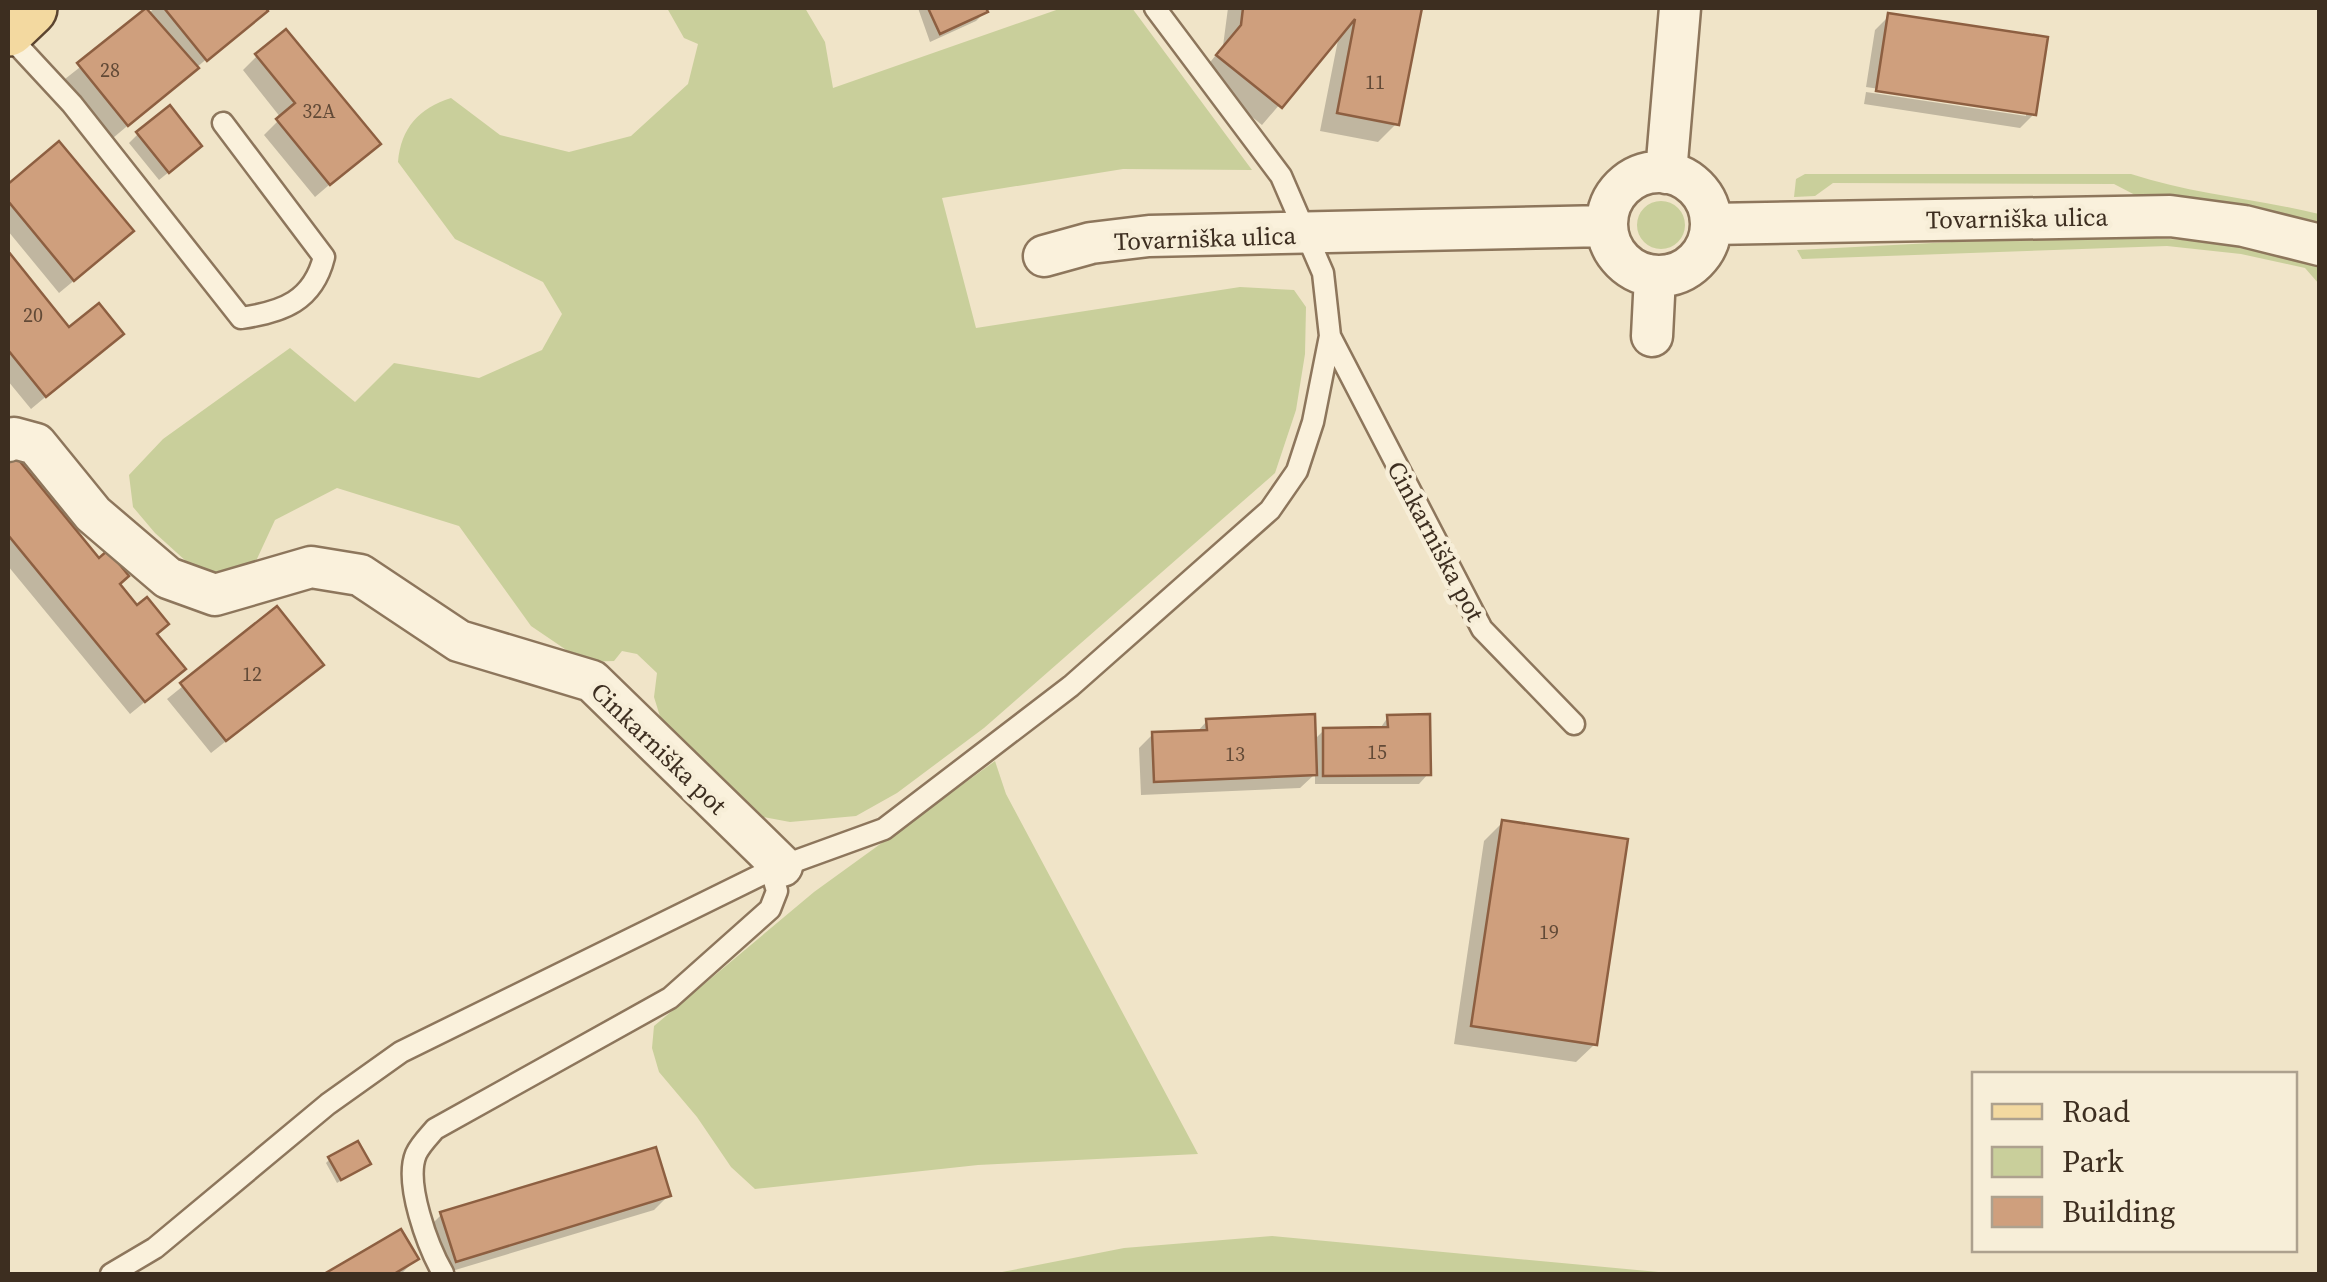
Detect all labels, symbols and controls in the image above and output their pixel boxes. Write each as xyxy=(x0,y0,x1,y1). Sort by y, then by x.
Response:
house number: 28 xyxy=(100,56,120,84)
house number: 11 xyxy=(1365,68,1385,96)
house number: 32A xyxy=(302,97,336,125)
street label: Tovarniška ulica xyxy=(1926,199,2109,237)
street label: Tovarniška ulica xyxy=(1113,218,1297,258)
house number: 20 xyxy=(23,301,43,329)
street label: Cinkarniška pot xyxy=(1379,455,1493,628)
house number: 12 xyxy=(242,660,262,688)
street label: Cinkarniška pot xyxy=(584,674,735,822)
house number: 15 xyxy=(1367,738,1387,766)
house number: 13 xyxy=(1225,740,1245,768)
house number: 19 xyxy=(1539,918,1559,946)
legend xyxy=(1972,1072,2297,1252)
text: Road xyxy=(2062,1091,2130,1132)
text: Park xyxy=(2062,1141,2124,1182)
text: Building xyxy=(2062,1191,2175,1232)

